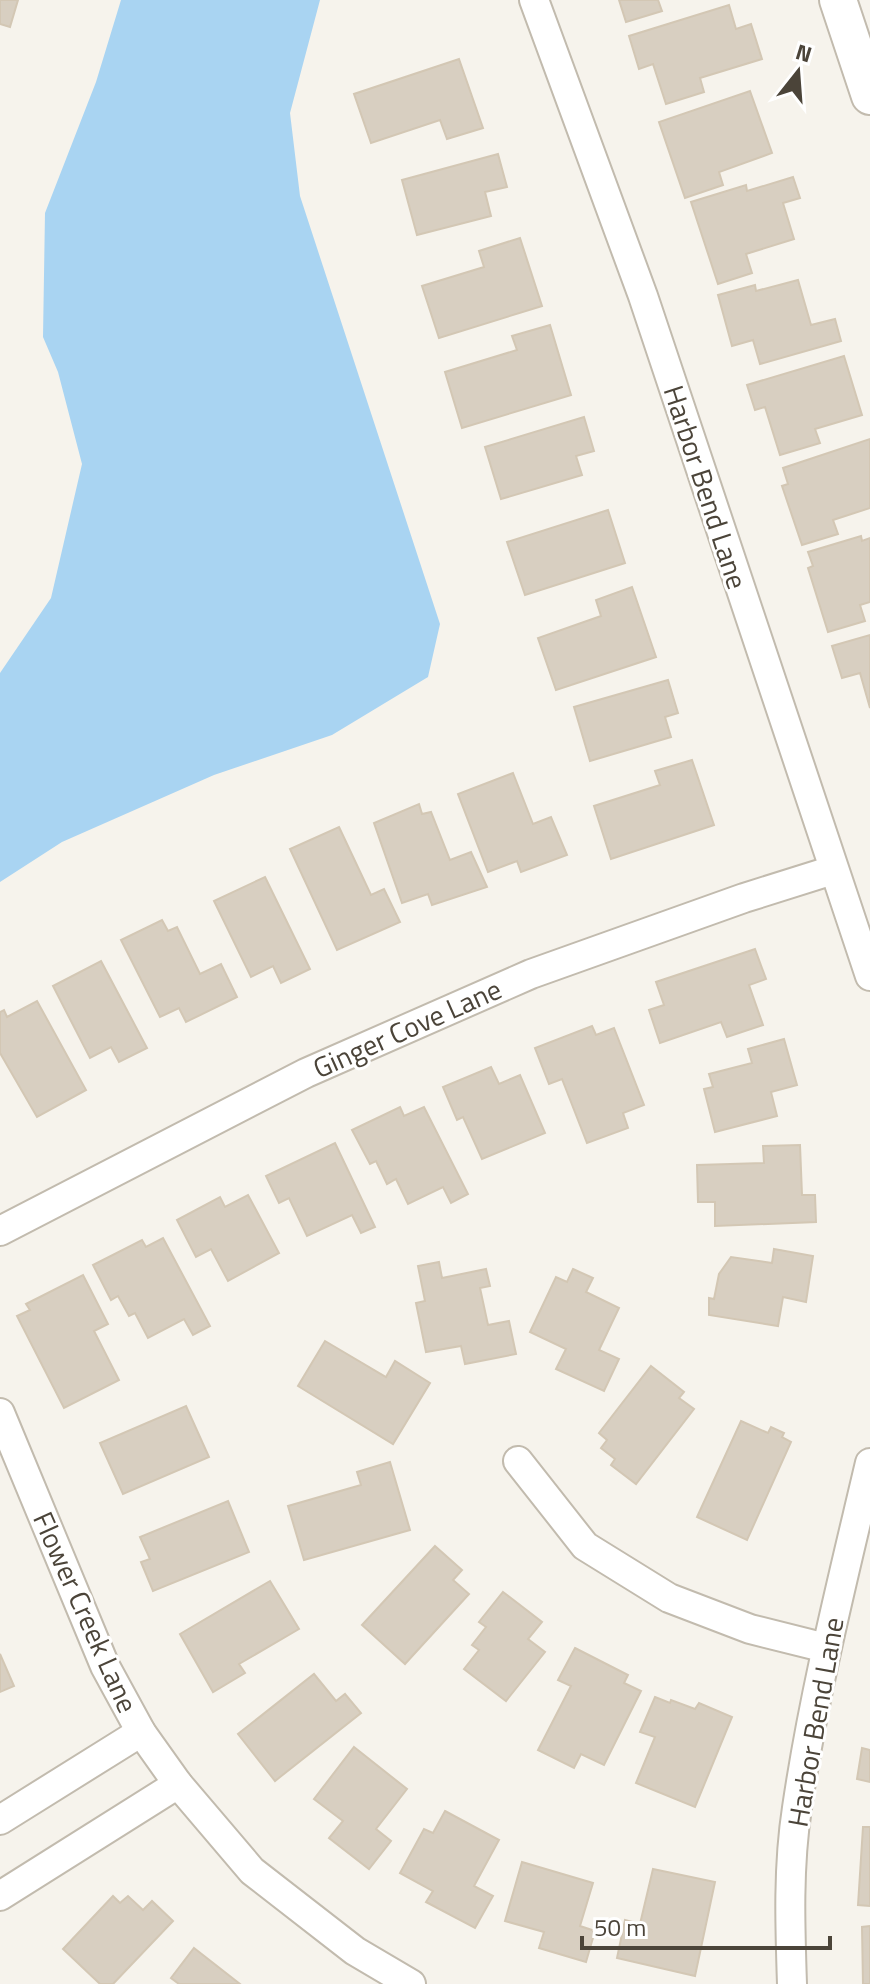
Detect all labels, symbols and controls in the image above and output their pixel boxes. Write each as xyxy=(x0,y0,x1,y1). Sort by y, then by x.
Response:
north arrow xyxy=(758,32,838,112)
text: N xyxy=(792,34,816,71)
street label: Harbor Bend Lane xyxy=(653,380,759,594)
street label: Ginger Cove Lane xyxy=(306,967,508,1089)
street label: Flower Creek Lane xyxy=(22,1505,150,1719)
street label: Harbor Bend Lane xyxy=(775,1614,855,1830)
scale bar xyxy=(582,1900,830,1950)
text: 50 m xyxy=(594,1909,646,1945)

